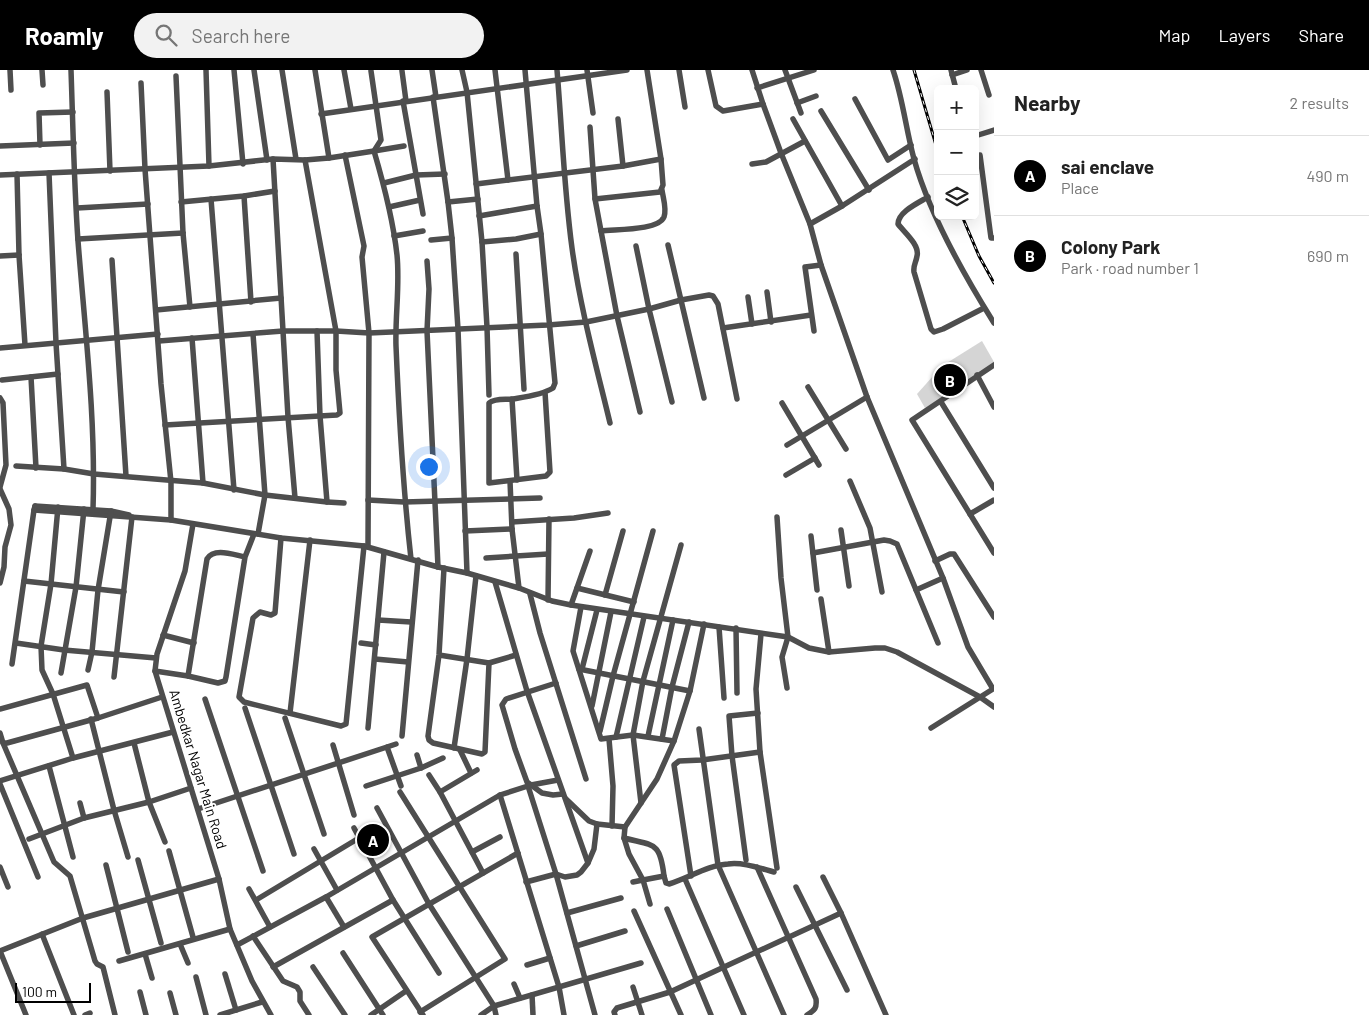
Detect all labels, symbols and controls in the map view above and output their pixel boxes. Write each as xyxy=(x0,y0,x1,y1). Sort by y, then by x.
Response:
search box xyxy=(134,13,484,58)
text: Roamly xyxy=(25,21,104,50)
icon: search xyxy=(152,21,180,49)
text: Search here xyxy=(192,24,290,47)
text: Map xyxy=(1158,24,1190,46)
text: Layers xyxy=(1218,24,1271,46)
text: Share xyxy=(1299,24,1344,46)
map controls xyxy=(934,85,979,220)
button: + xyxy=(934,85,979,130)
text: Nearby xyxy=(1014,90,1080,115)
text: 2 results xyxy=(1290,93,1349,112)
button: − xyxy=(934,130,979,175)
text: sai enclave xyxy=(1061,155,1154,178)
text: A xyxy=(1025,166,1035,185)
text: 490 m xyxy=(1306,166,1349,185)
button: layers xyxy=(934,175,979,220)
text: Place xyxy=(1061,178,1099,197)
text: Colony Park xyxy=(1061,235,1160,258)
text: B xyxy=(1025,246,1035,265)
text: 690 m xyxy=(1307,246,1349,265)
text: Park · road number 1 xyxy=(1061,258,1199,277)
pin: B xyxy=(934,361,966,399)
your location xyxy=(416,454,442,480)
street label: Ambedkar Nagar Main Road xyxy=(166,687,231,851)
pin: A xyxy=(357,821,389,859)
scale bar xyxy=(15,980,91,1003)
text: 100 m xyxy=(22,983,57,1000)

